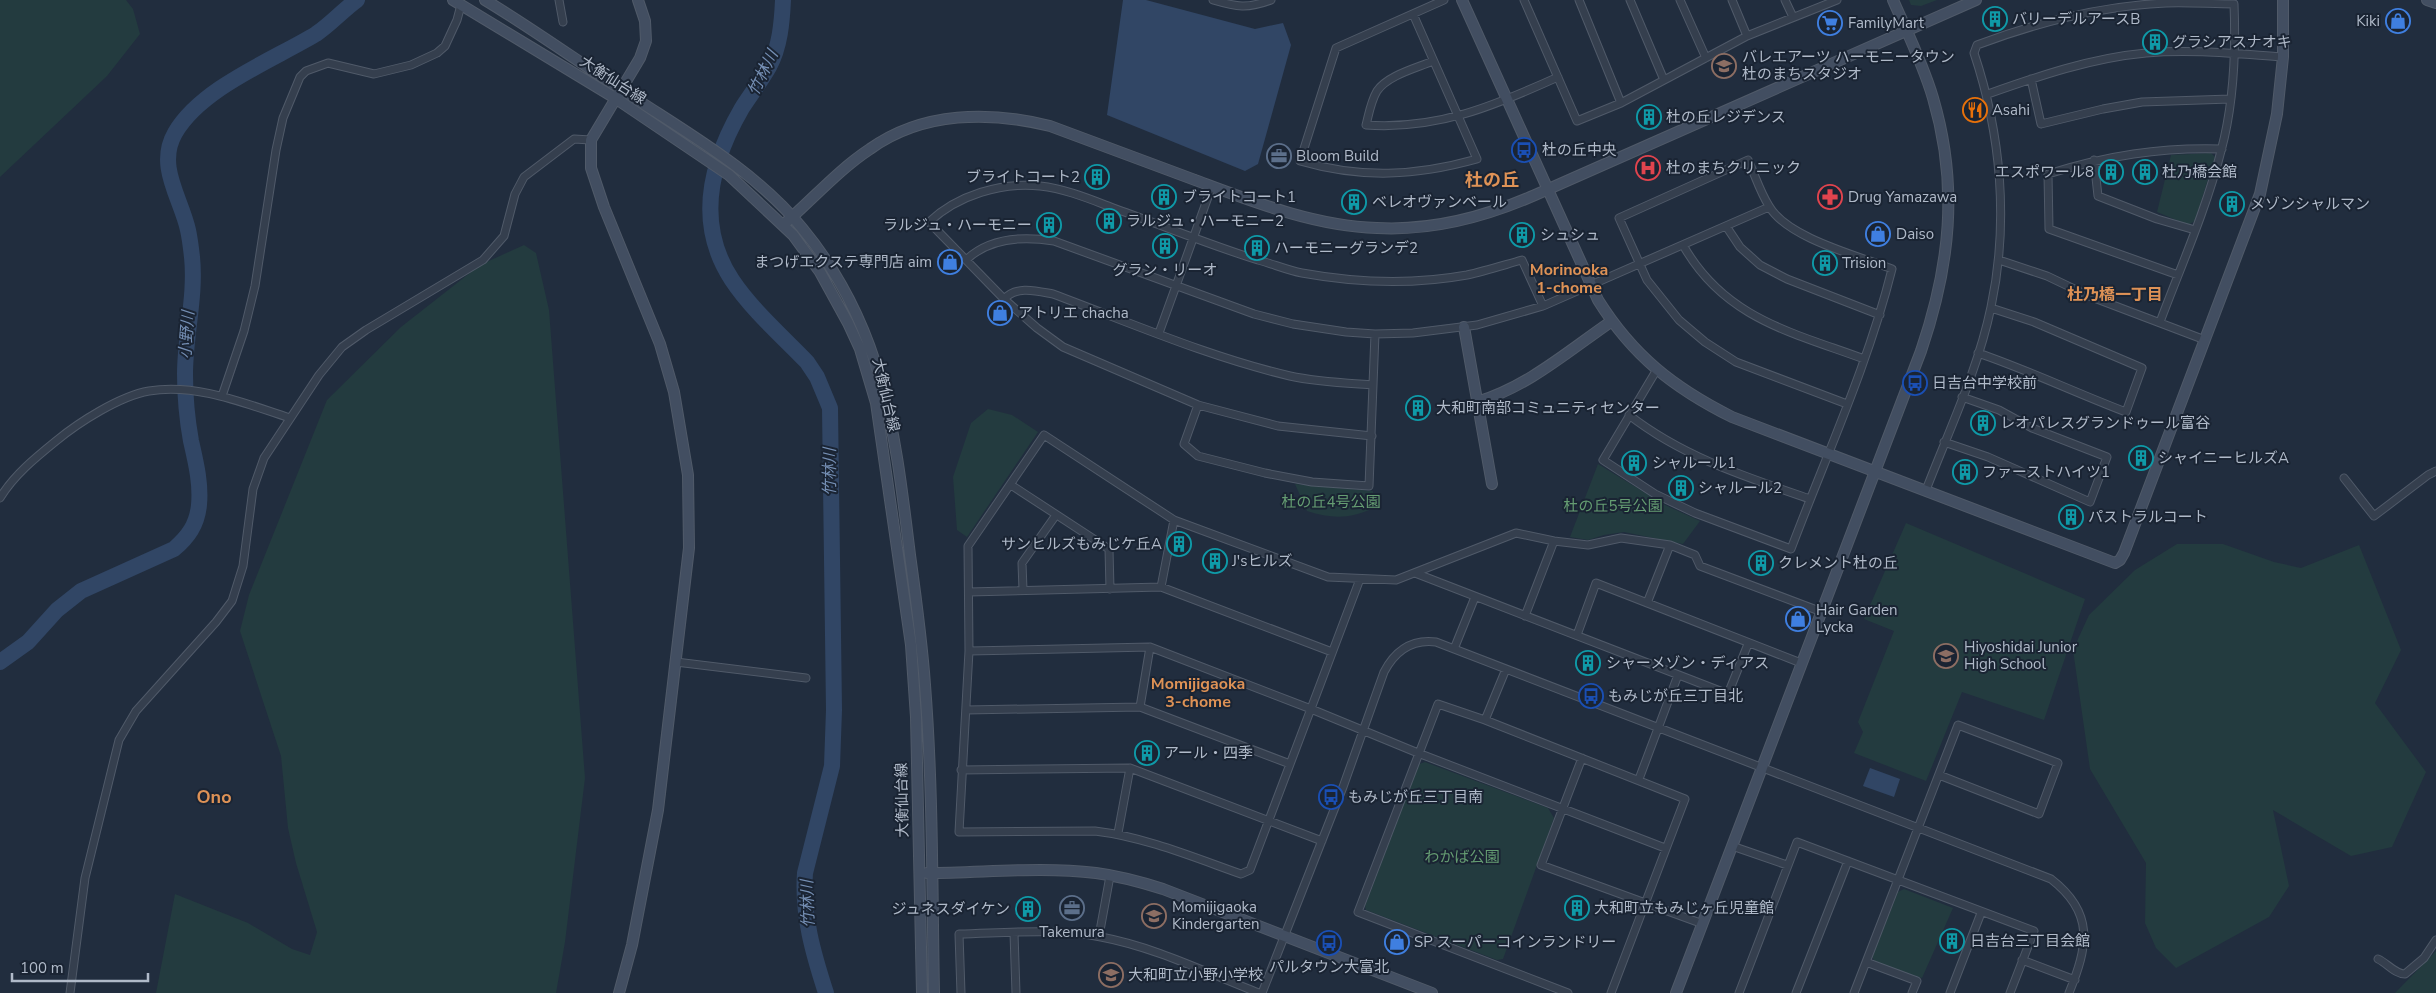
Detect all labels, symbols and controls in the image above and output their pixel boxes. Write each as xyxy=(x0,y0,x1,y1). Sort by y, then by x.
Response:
building icon: バリーデルアースB xyxy=(1982,6,2008,32)
shop icon: Kiki xyxy=(2385,8,2411,34)
place label: バリーデルアースB xyxy=(2012,9,2141,29)
supermarket icon: FamilyMart xyxy=(1817,10,1843,36)
place label: Kiki xyxy=(2356,11,2380,31)
place label: FamilyMart xyxy=(1848,13,1925,33)
building icon: グラシアスナオキ xyxy=(2142,29,2168,55)
place label: グラシアスナオキ xyxy=(2172,32,2292,52)
water label: 竹林川 xyxy=(743,45,784,99)
place label: バレエアーツ ハーモニータウン 杜のまちスタジオ xyxy=(1742,47,1955,84)
street label: 大衡仙台線 xyxy=(576,51,650,109)
school or university icon: バレエアーツ ハーモニータウン 杜のまちスタジオ xyxy=(1711,53,1737,79)
restaurant icon: Asahi xyxy=(1962,97,1988,123)
place label: Asahi xyxy=(1992,100,2030,120)
building icon: 杜の丘レジデンス xyxy=(1636,104,1662,130)
place label: 杜の丘レジデンス xyxy=(1666,107,1786,127)
bus stop icon: 杜の丘中央 xyxy=(1511,137,1537,163)
place label: 杜の丘中央 xyxy=(1542,140,1617,160)
office icon: Bloom Build xyxy=(1266,143,1292,169)
place label: Bloom Build xyxy=(1296,146,1379,166)
hospital icon: 杜のまちクリニック xyxy=(1635,155,1661,181)
place label: 杜のまちクリニック xyxy=(1666,158,1801,178)
building icon: エスポワール8 xyxy=(2098,159,2124,185)
building icon: 杜乃橋会館 xyxy=(2132,159,2158,185)
place label: エスポワール8 xyxy=(1995,162,2094,182)
place label: 杜乃橋会館 xyxy=(2162,162,2237,182)
building icon: ブライトコート2 xyxy=(1084,164,1110,190)
place label: ブライトコート2 xyxy=(966,167,1080,187)
district label: 杜の丘 xyxy=(1465,168,1519,192)
building icon: ブライトコート1 xyxy=(1151,184,1177,210)
pharmacy icon: Drug Yamazawa xyxy=(1817,184,1843,210)
place label: ブライトコート1 xyxy=(1182,187,1296,207)
place label: Drug Yamazawa xyxy=(1848,187,1957,207)
building icon: ベレオヴァンベール xyxy=(1341,189,1367,215)
building icon: メゾンシャルマン xyxy=(2219,191,2245,217)
place label: ベレオヴァンベール xyxy=(1372,192,1507,212)
place label: メゾンシャルマン xyxy=(2250,194,2370,214)
building icon: ラルジュ・ハーモニー2 xyxy=(1096,208,1122,234)
place label: ラルジュ・ハーモニー2 xyxy=(1126,211,1284,231)
building icon: ラルジュ・ハーモニー xyxy=(1036,212,1062,238)
place label: ラルジュ・ハーモニー xyxy=(883,215,1032,235)
shop icon: Daiso xyxy=(1865,221,1891,247)
building icon: シュシュ xyxy=(1509,222,1535,248)
place label: Daiso xyxy=(1896,224,1934,244)
place label: シュシュ xyxy=(1540,225,1600,245)
building icon: グラン・リーオ xyxy=(1152,233,1178,259)
building icon: ハーモニーグランデ2 xyxy=(1244,235,1270,261)
place label: ハーモニーグランデ2 xyxy=(1274,238,1418,258)
shop icon: まつげエクステ専門店 aim xyxy=(937,249,963,275)
building icon: Trision xyxy=(1812,250,1838,276)
place label: まつげエクステ専門店 aim xyxy=(754,252,932,272)
place label: Trision xyxy=(1842,253,1886,273)
district label: Morinooka 1-chome xyxy=(1530,259,1608,299)
place label: グラン・リーオ xyxy=(1112,260,1218,280)
district label: 杜乃橋一丁目 xyxy=(2067,284,2163,306)
shop icon: アトリエ chacha xyxy=(987,300,1013,326)
place label: アトリエ chacha xyxy=(1018,303,1129,323)
water label: 小野川 xyxy=(174,308,200,360)
street label: 大衡仙台線 xyxy=(868,356,904,434)
bus stop icon: 日吉台中学校前 xyxy=(1902,370,1928,396)
place label: 日吉台中学校前 xyxy=(1932,373,2037,393)
building icon: 大和町南部コミュニティセンター xyxy=(1405,395,1431,421)
place label: 大和町南部コミュニティセンター xyxy=(1436,398,1660,418)
building icon: レオパレスグランドゥール富谷 xyxy=(1970,410,1996,436)
place label: レオパレスグランドゥール富谷 xyxy=(2000,413,2210,433)
building icon: シャイニーヒルズA xyxy=(2128,445,2154,471)
water label: 竹林川 xyxy=(819,446,841,496)
place label: シャイニーヒルズA xyxy=(2158,448,2289,468)
building icon: シャルール1 xyxy=(1621,450,1647,476)
place label: シャルール1 xyxy=(1652,453,1736,473)
building icon: ファーストハイツ1 xyxy=(1952,459,1978,485)
place label: ファーストハイツ1 xyxy=(1982,462,2110,482)
building icon: シャルール2 xyxy=(1668,475,1694,501)
place label: シャルール2 xyxy=(1698,478,1782,498)
park label: 杜の丘4号公園 xyxy=(1281,492,1381,512)
park label: 杜の丘5号公園 xyxy=(1563,496,1663,516)
building icon: パストラルコート xyxy=(2058,504,2084,530)
place label: パストラルコート xyxy=(2088,507,2208,527)
building icon: サンヒルズもみじケ丘A xyxy=(1166,531,1192,557)
place label: サンヒルズもみじケ丘A xyxy=(1001,534,1162,554)
building icon: J'sヒルズ xyxy=(1202,548,1228,574)
building icon: クレメント杜の丘 xyxy=(1748,550,1774,576)
place label: J'sヒルズ xyxy=(1231,551,1292,571)
place label: クレメント杜の丘 xyxy=(1778,553,1898,573)
place label: Hair Garden Lycka xyxy=(1816,600,1897,637)
shop icon: Hair Garden Lycka xyxy=(1785,606,1811,632)
place label: Hiyoshidai Junior High School xyxy=(1964,637,2078,674)
school or university icon: Hiyoshidai Junior High School xyxy=(1933,643,1959,669)
building icon: シャーメゾン・ディアス xyxy=(1575,650,1601,676)
place label: シャーメゾン・ディアス xyxy=(1606,653,1769,673)
district label: Momijigaoka 3-chome xyxy=(1151,673,1245,713)
bus stop icon: もみじが丘三丁目北 xyxy=(1578,683,1604,709)
place label: もみじが丘三丁目北 xyxy=(1608,686,1743,706)
building icon: アール・四季 xyxy=(1134,740,1160,766)
place label: アール・四季 xyxy=(1164,743,1253,763)
street label: 大衡仙台線 xyxy=(891,762,913,838)
bus stop icon: もみじが丘三丁目南 xyxy=(1318,784,1344,810)
district label: Ono xyxy=(196,785,232,809)
place label: もみじが丘三丁目南 xyxy=(1348,787,1483,807)
park label: わかば公園 xyxy=(1424,847,1500,867)
water label: 竹林川 xyxy=(796,878,820,928)
office icon: Takemura xyxy=(1059,895,1085,921)
building icon: 大和町立もみじヶ丘児童館 xyxy=(1564,895,1590,921)
building icon: ジュネスダイケン xyxy=(1015,896,1041,922)
place label: Momijigaoka Kindergarten xyxy=(1172,897,1260,934)
place label: 大和町立もみじヶ丘児童館 xyxy=(1594,898,1774,918)
place label: ジュネスダイケン xyxy=(891,899,1010,919)
school or university icon: Momijigaoka Kindergarten xyxy=(1141,903,1167,929)
place label: Takemura xyxy=(1039,922,1105,942)
building icon: 日吉台三丁目会館 xyxy=(1939,928,1965,954)
shop icon: SP スーパーコインランドリー xyxy=(1384,929,1410,955)
bus stop icon: パルタウン大富北 xyxy=(1316,930,1342,956)
place label: 日吉台三丁目会館 xyxy=(1970,931,2090,951)
place label: SP スーパーコインランドリー xyxy=(1414,932,1616,952)
scale bar xyxy=(12,950,149,982)
place label: パルタウン大富北 xyxy=(1269,957,1389,977)
text: 100 m xyxy=(20,958,64,978)
school or university icon: 大和町立小野小学校 xyxy=(1098,962,1124,988)
place label: 大和町立小野小学校 xyxy=(1128,965,1263,985)

